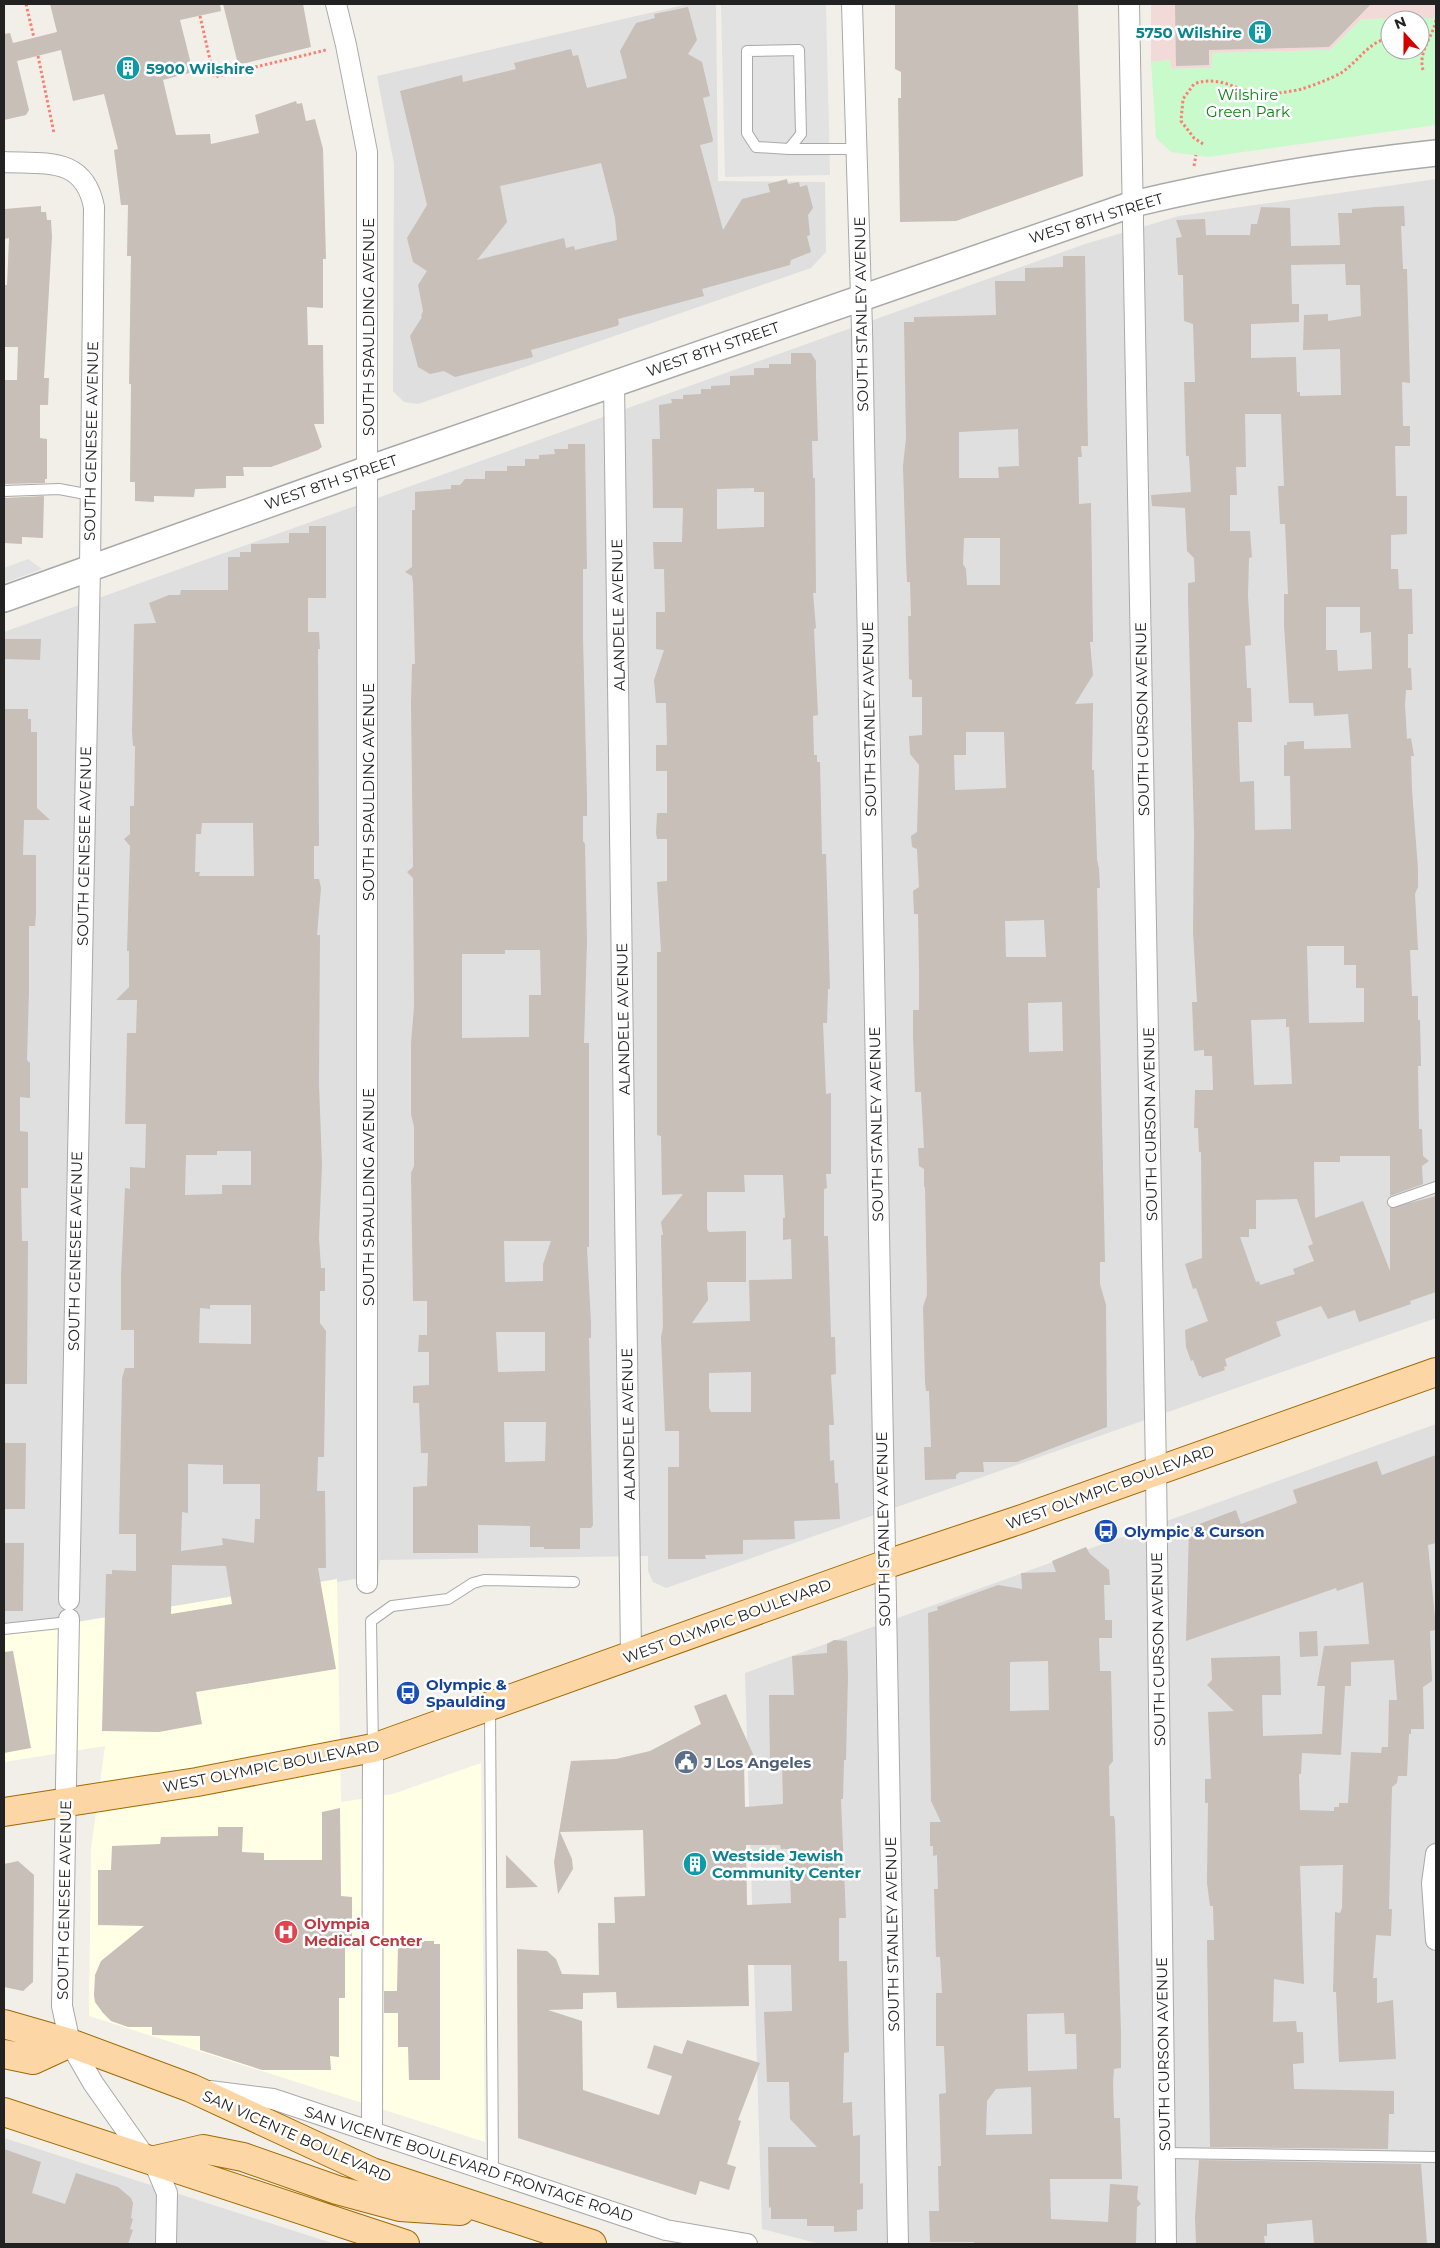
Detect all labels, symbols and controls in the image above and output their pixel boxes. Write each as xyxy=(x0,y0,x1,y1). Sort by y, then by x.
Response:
north arrow xyxy=(1380,10,1430,60)
text: N xyxy=(1392,12,1409,33)
building icon: 5750 Wilshire xyxy=(1247,19,1273,45)
place label: 5750 Wilshire xyxy=(1136,23,1242,42)
building icon: 5900 Wilshire xyxy=(115,55,141,81)
place label: 5900 Wilshire xyxy=(146,59,254,78)
park label: Wilshire Green Park xyxy=(1206,85,1290,121)
street label: WEST 8TH STREET xyxy=(1027,188,1166,247)
street label: SOUTH STANLEY AVENUE xyxy=(850,216,872,412)
street label: SOUTH SPAULDING AVENUE xyxy=(359,218,378,436)
street label: WEST 8TH STREET xyxy=(644,317,782,381)
street label: SOUTH GENESEE AVENUE xyxy=(80,341,102,541)
street label: WEST 8TH STREET xyxy=(262,450,400,514)
street label: ALANDELE AVENUE xyxy=(607,539,629,691)
street label: SOUTH STANLEY AVENUE xyxy=(858,621,880,817)
street label: SOUTH CURSON AVENUE xyxy=(1131,622,1153,816)
street label: SOUTH SPAULDING AVENUE xyxy=(359,683,378,901)
street label: SOUTH GENESEE AVENUE xyxy=(73,746,95,946)
street label: ALANDELE AVENUE xyxy=(612,943,634,1095)
street label: SOUTH STANLEY AVENUE xyxy=(865,1026,887,1222)
street label: SOUTH CURSON AVENUE xyxy=(1139,1027,1161,1221)
street label: SOUTH SPAULDING AVENUE xyxy=(359,1088,378,1306)
street label: SOUTH GENESEE AVENUE xyxy=(64,1151,86,1351)
street label: ALANDELE AVENUE xyxy=(617,1348,639,1500)
street label: SOUTH STANLEY AVENUE xyxy=(872,1431,894,1627)
street label: WEST OLYMPIC BOULEVARD xyxy=(1003,1440,1217,1534)
bus stop icon: Olympic & Curson xyxy=(1093,1518,1119,1544)
place label: Olympic & Curson xyxy=(1124,1522,1265,1541)
street label: SOUTH CURSON AVENUE xyxy=(1147,1552,1169,1746)
street label: WEST OLYMPIC BOULEVARD xyxy=(620,1574,834,1668)
place label: Olympic & Spaulding xyxy=(426,1675,507,1711)
bus stop icon: Olympic & Spaulding xyxy=(395,1680,421,1706)
street label: WEST OLYMPIC BOULEVARD xyxy=(161,1736,381,1796)
public building icon: J Los Angeles xyxy=(673,1749,699,1775)
place label: J Los Angeles xyxy=(703,1753,811,1772)
street label: SOUTH GENESEE AVENUE xyxy=(53,1800,75,2000)
street label: SOUTH STANLEY AVENUE xyxy=(881,1836,903,2032)
place label: Westside Jewish Community Center xyxy=(712,1846,862,1882)
building icon: Westside Jewish Community Center xyxy=(682,1851,708,1877)
place label: Olympia Medical Center xyxy=(304,1914,423,1950)
hospital icon: Olympia Medical Center xyxy=(273,1919,299,1945)
street label: SOUTH CURSON AVENUE xyxy=(1152,1957,1174,2151)
street label: SAN VICENTE BOULEVARD xyxy=(200,2086,394,2186)
street label: SAN VICENTE BOULEVARD FRONTAGE ROAD xyxy=(302,2102,636,2226)

